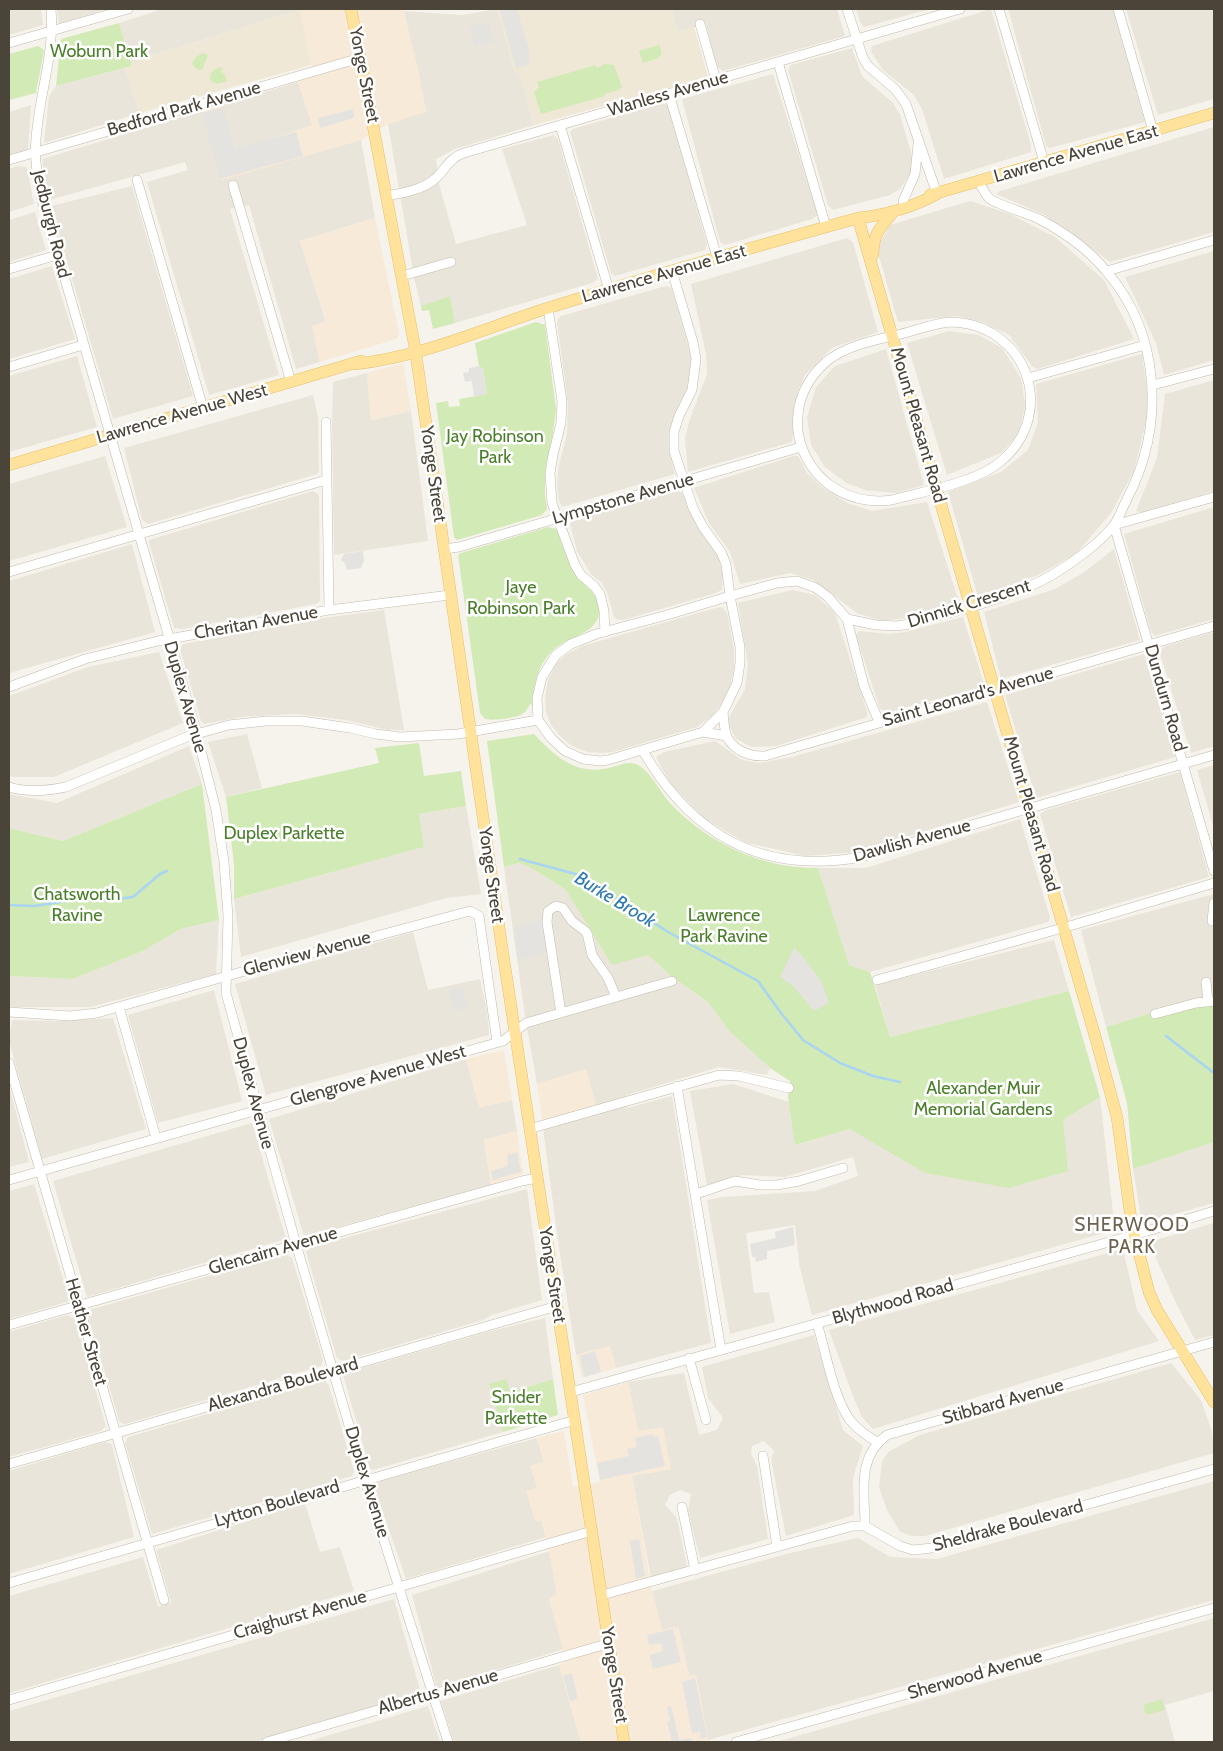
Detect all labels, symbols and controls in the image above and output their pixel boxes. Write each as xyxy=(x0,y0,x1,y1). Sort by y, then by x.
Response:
street label: Yonge Street xyxy=(344,25,384,125)
park label: Woburn Park xyxy=(50,41,148,63)
street label: Wanless Avenue xyxy=(605,66,731,122)
street label: Bedford Park Avenue xyxy=(105,77,263,141)
street label: Lawrence Avenue East xyxy=(991,120,1161,188)
street label: Jedburgh Road xyxy=(27,168,75,280)
street label: Lawrence Avenue East xyxy=(579,240,749,308)
street label: Mount Pleasant Road xyxy=(885,345,951,505)
street label: Lawrence Avenue West xyxy=(94,379,270,449)
street label: Yonge Street xyxy=(416,424,450,524)
park label: Jay Robinson Park xyxy=(446,426,544,468)
street label: Lympstone Avenue xyxy=(550,468,696,530)
street label: Dinnick Crescent xyxy=(905,575,1033,633)
park label: Jaye Robinson Park xyxy=(467,577,575,620)
street label: Cheritan Avenue xyxy=(192,601,320,645)
street label: Duplex Avenue xyxy=(159,639,211,755)
street label: Dundurn Road xyxy=(1139,642,1191,754)
street label: Saint Leonard's Avenue xyxy=(880,662,1056,732)
street label: Mount Pleasant Road xyxy=(998,734,1064,894)
street label: Dawlish Avenue xyxy=(851,815,973,867)
park label: Duplex Parkette xyxy=(224,823,344,845)
street label: Yonge Street xyxy=(474,825,508,925)
water label: Burke Brook xyxy=(570,867,660,933)
park label: Chatsworth Ravine xyxy=(33,884,121,926)
park label: Lawrence Park Ravine xyxy=(680,905,768,948)
street label: Glenview Avenue xyxy=(241,927,373,981)
street label: Duplex Avenue xyxy=(228,1034,278,1152)
street label: Glengrove Avenue West xyxy=(288,1041,468,1111)
park label: Alexander Muir Memorial Gardens xyxy=(914,1078,1052,1120)
district label: SHERWOOD PARK xyxy=(1073,1214,1191,1258)
street label: Glencairn Avenue xyxy=(206,1222,340,1280)
street label: Yonge Street xyxy=(534,1225,570,1325)
street label: Blythwood Road xyxy=(830,1274,956,1330)
street label: Heather Street xyxy=(60,1276,112,1388)
street label: Alexandra Boulevard xyxy=(205,1353,361,1417)
street label: Stibbard Avenue xyxy=(940,1374,1066,1430)
park label: Snider Parkette xyxy=(485,1387,547,1430)
street label: Duplex Avenue xyxy=(340,1424,394,1540)
street label: Lytton Boulevard xyxy=(212,1476,342,1532)
street label: Sheldrake Boulevard xyxy=(930,1496,1086,1556)
street label: Craighurst Avenue xyxy=(231,1586,369,1644)
street label: Yonge Street xyxy=(596,1625,632,1725)
street label: Sherwood Avenue xyxy=(905,1645,1045,1705)
street label: Albertus Avenue xyxy=(375,1665,501,1719)

